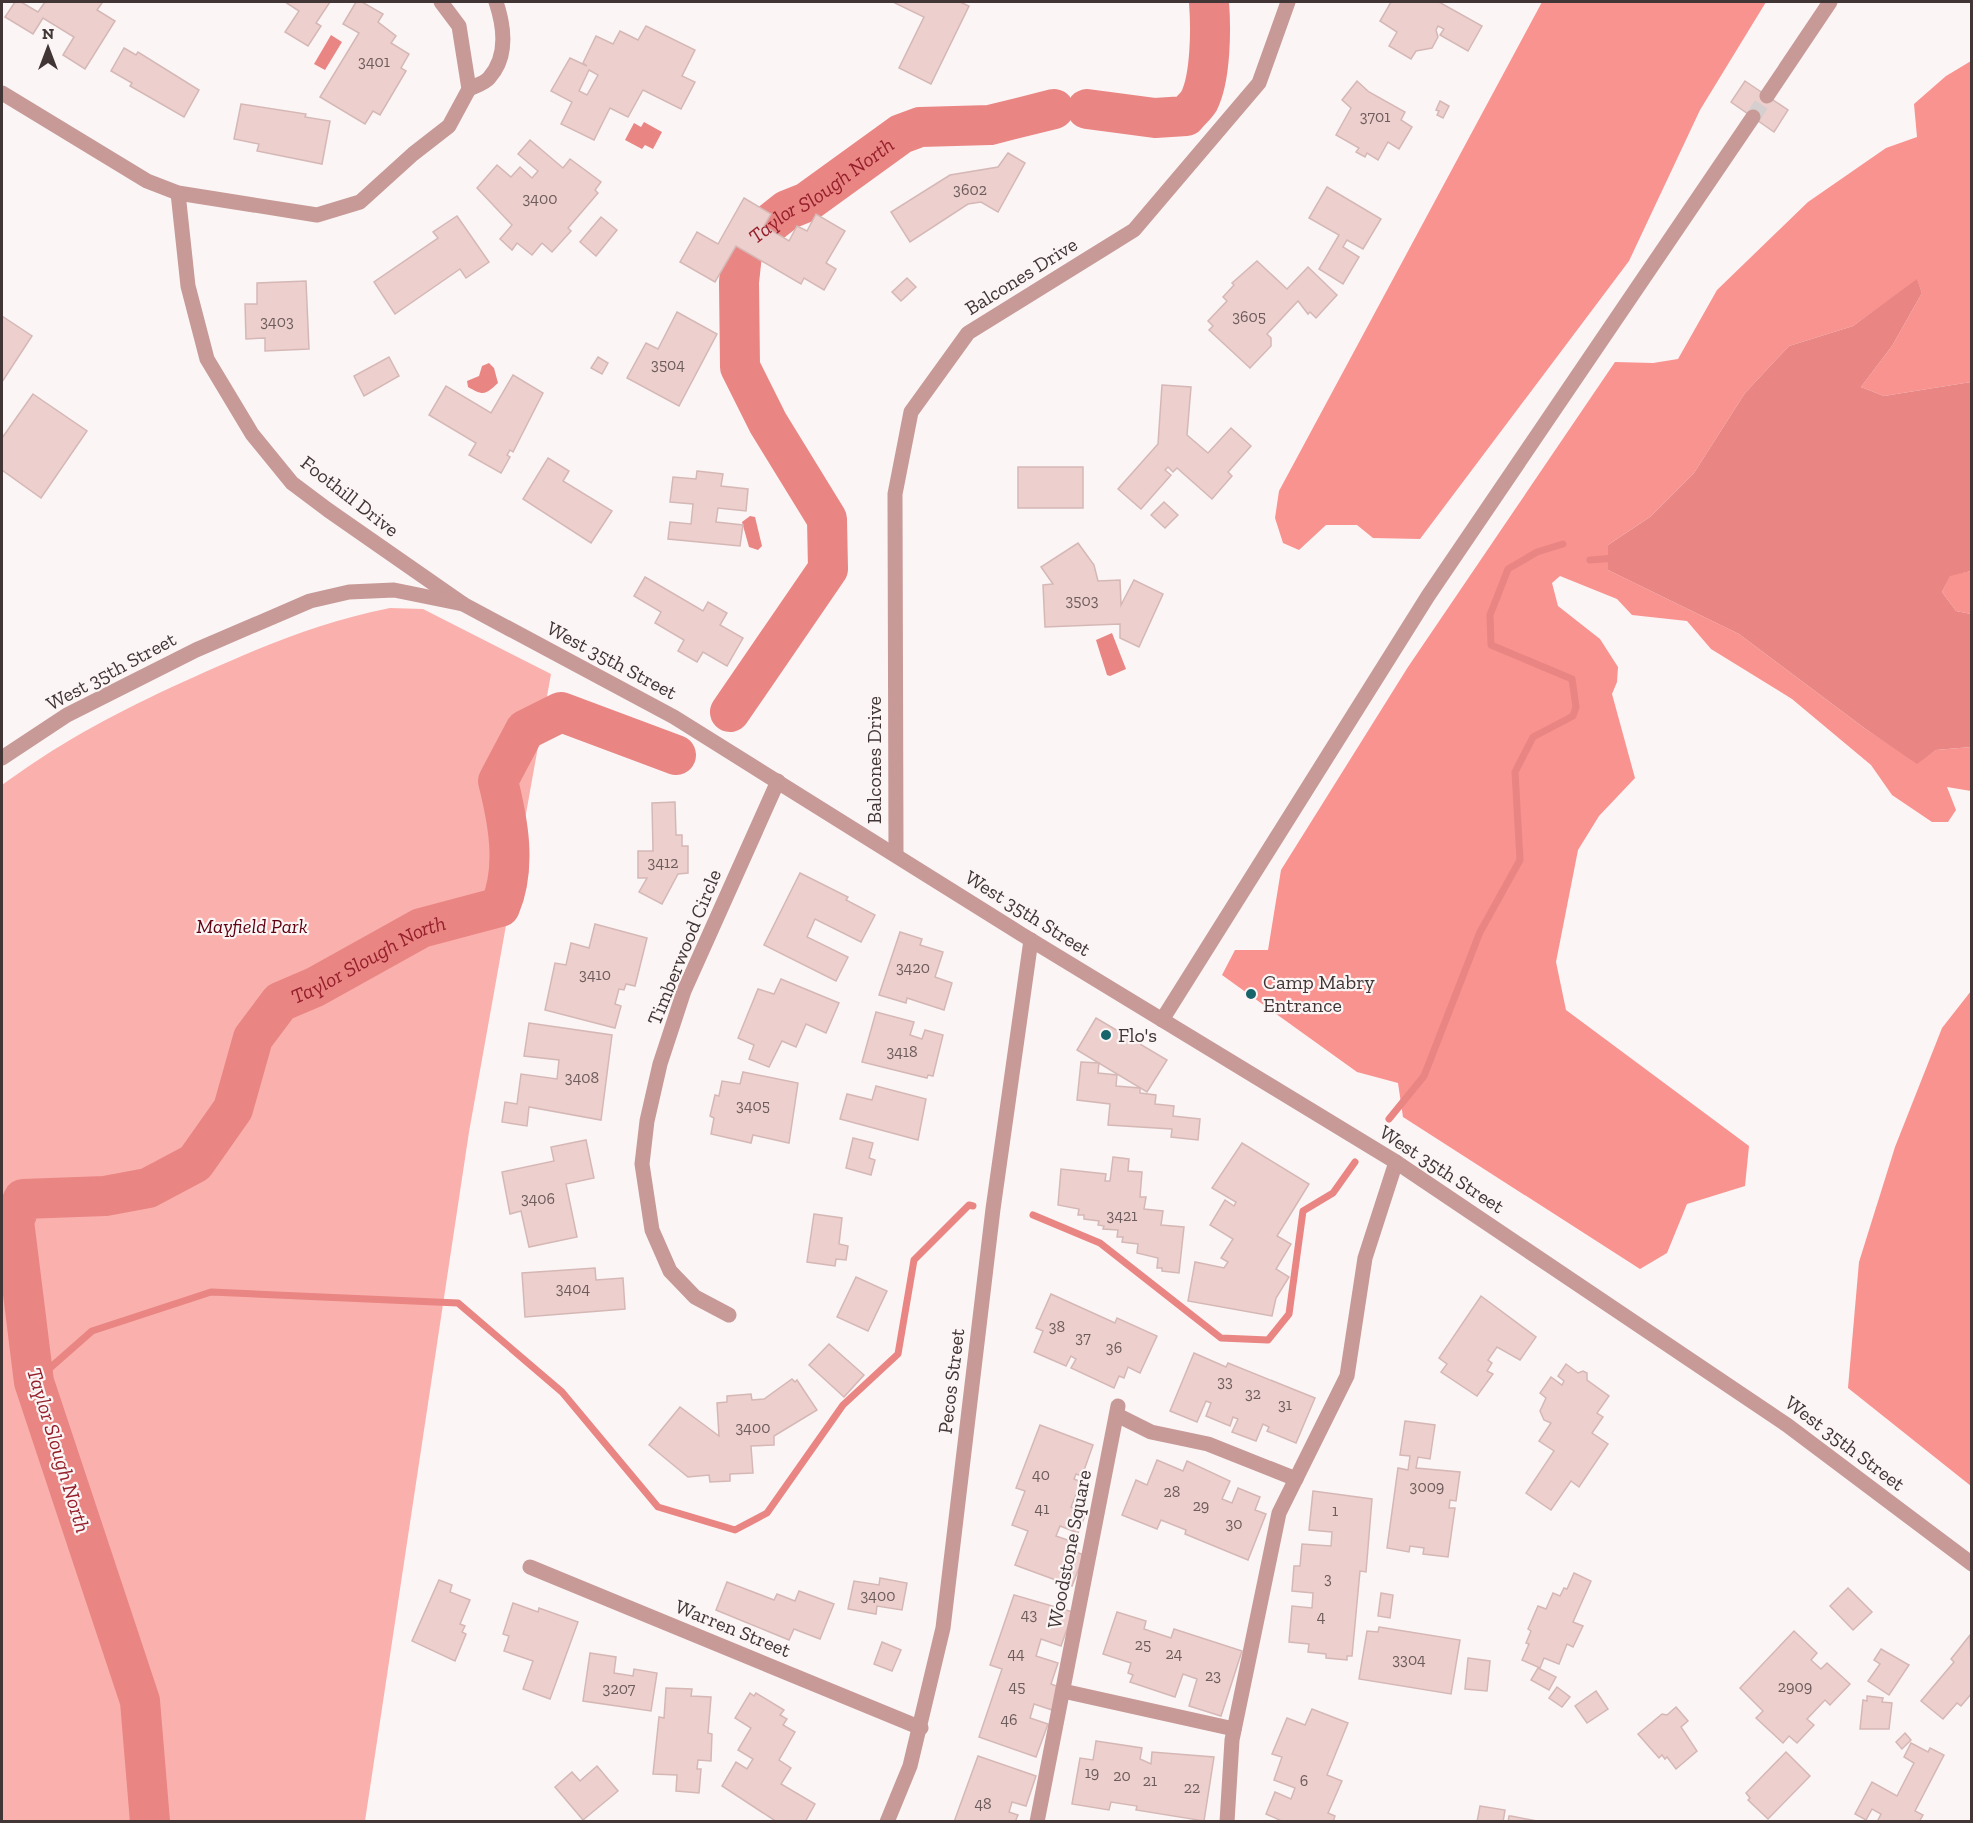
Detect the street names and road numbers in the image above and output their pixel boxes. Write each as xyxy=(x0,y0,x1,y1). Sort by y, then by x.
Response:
street label: Balcones Drive xyxy=(960,232,1082,320)
street label: Foothill Drive xyxy=(296,450,404,542)
street label: West 35th Street xyxy=(543,616,682,705)
street label: West 35th Street xyxy=(42,626,181,715)
street label: Balcones Drive xyxy=(862,696,886,824)
street label: West 35th Street xyxy=(961,865,1096,962)
street label: Timberwood Circle xyxy=(642,866,726,1028)
street label: West 35th Street xyxy=(1375,1120,1509,1218)
street label: Pecos Street xyxy=(933,1326,969,1435)
street label: West 35th Street xyxy=(1780,1390,1910,1496)
street label: Woodstone Square xyxy=(1042,1468,1096,1630)
street label: Warren Street xyxy=(672,1594,795,1662)

